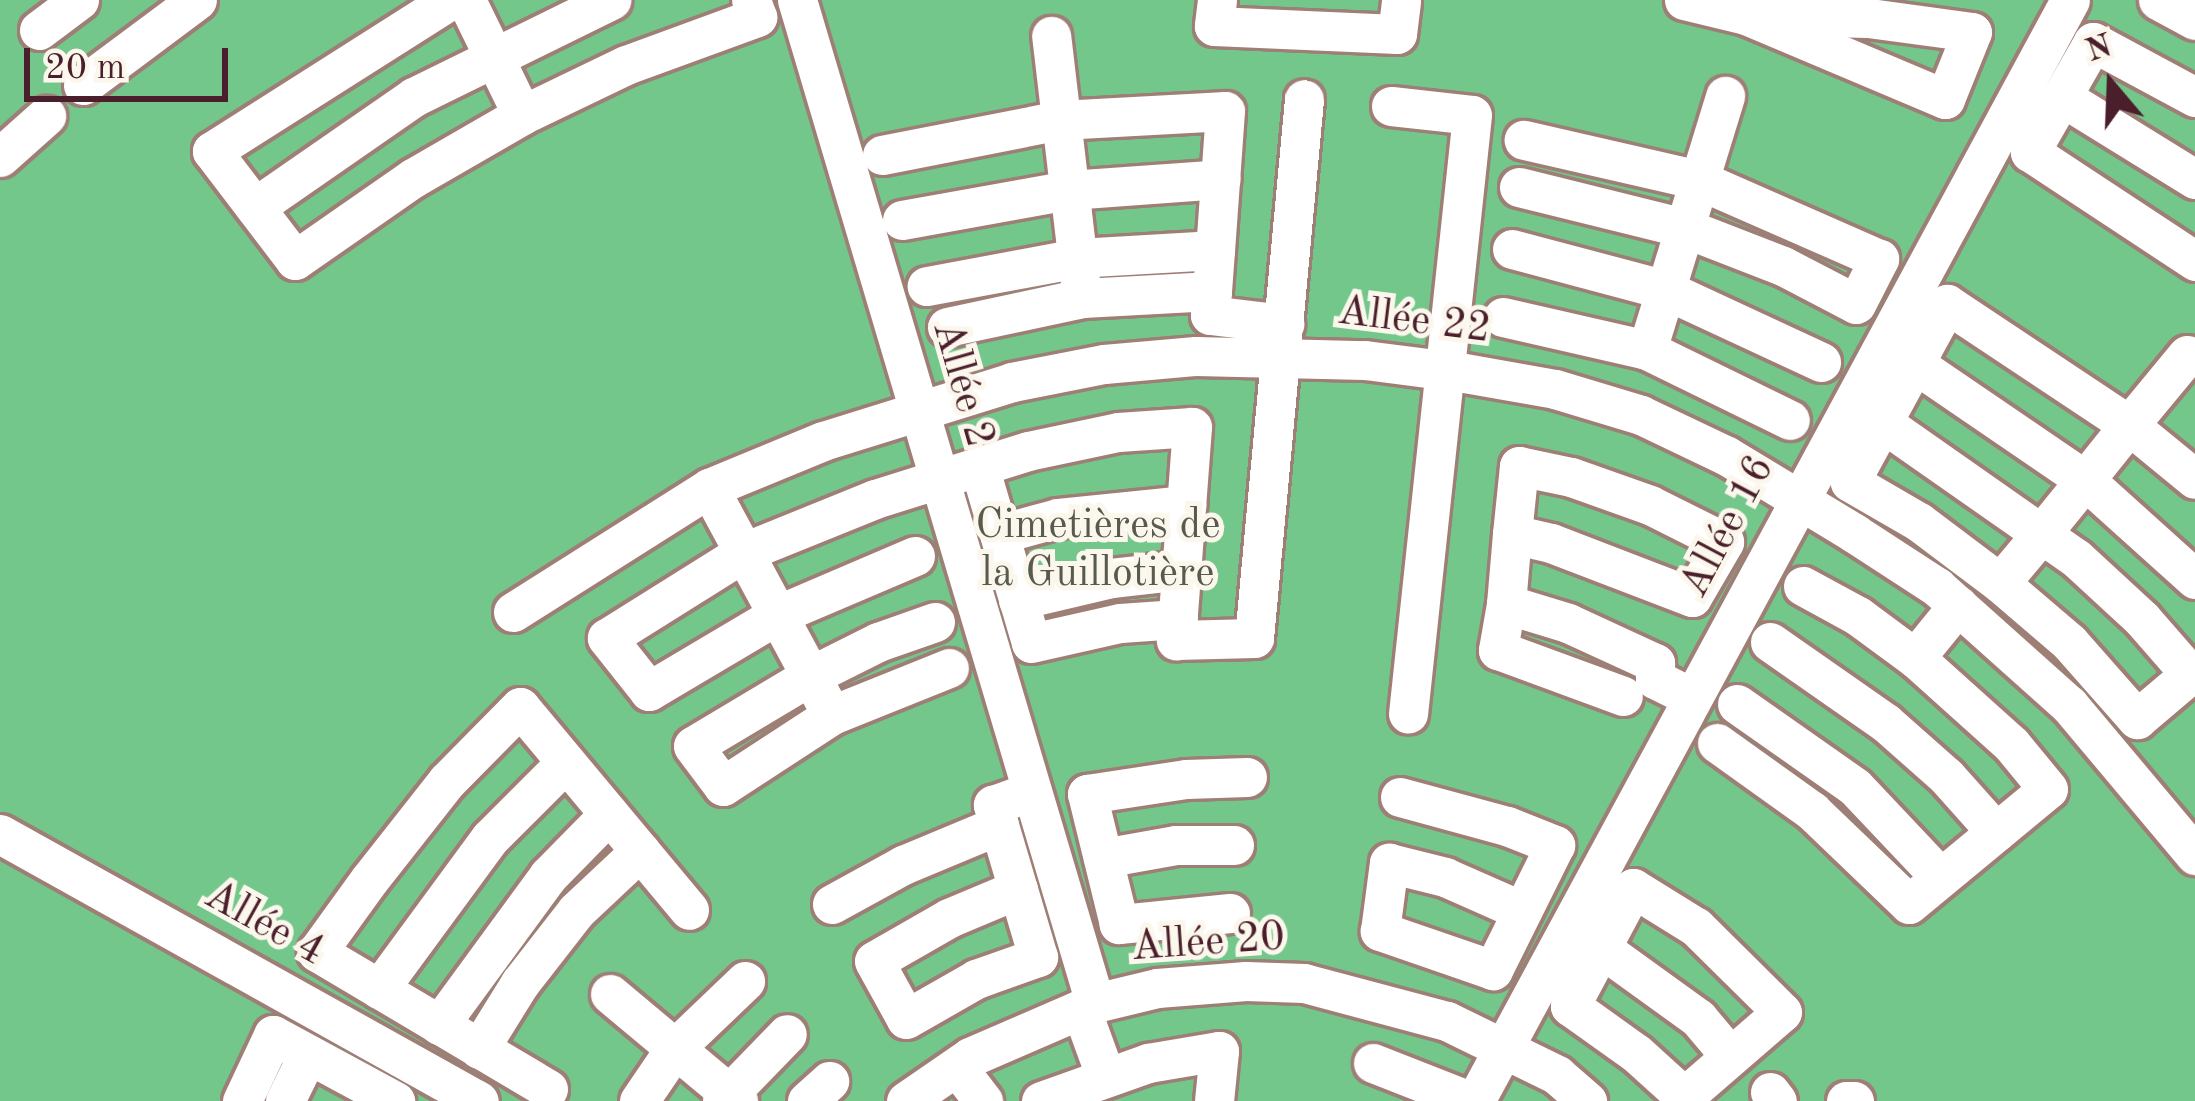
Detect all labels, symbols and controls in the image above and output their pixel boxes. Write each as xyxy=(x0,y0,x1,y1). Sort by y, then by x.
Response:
scale bar xyxy=(30,24,234,98)
north arrow xyxy=(2051,24,2171,144)
text: N xyxy=(2082,30,2116,69)
text: 20 m xyxy=(45,51,125,87)
street label: Allée 22 xyxy=(1335,287,1493,355)
street label: Allée 2 xyxy=(920,315,1004,453)
street label: Allée 16 xyxy=(1670,447,1786,607)
park label: Cimetières de la Guillotière xyxy=(975,501,1221,600)
street label: Allée 4 xyxy=(195,871,333,977)
street label: Allée 20 xyxy=(1129,912,1287,974)

